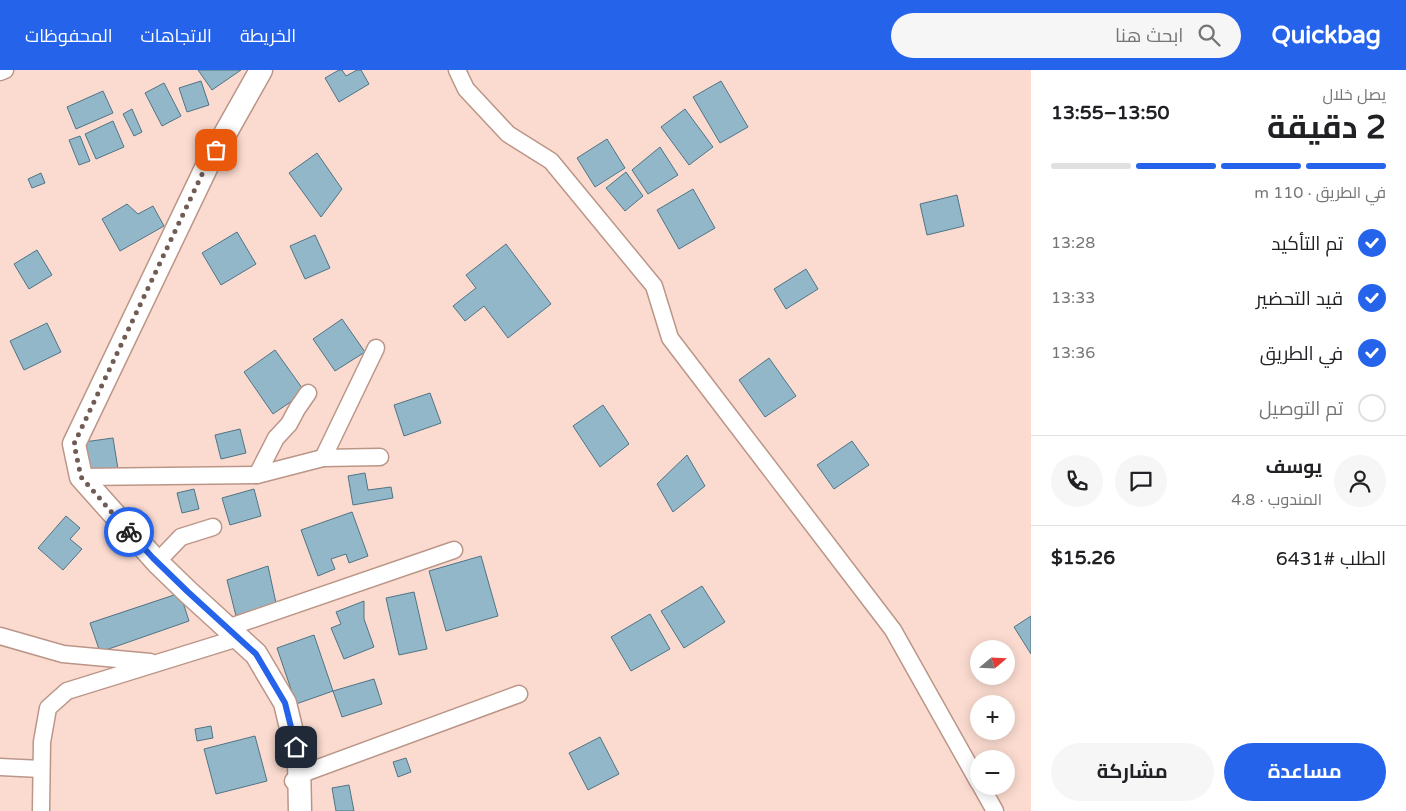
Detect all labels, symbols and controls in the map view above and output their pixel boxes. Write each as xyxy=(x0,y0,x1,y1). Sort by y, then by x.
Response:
search box xyxy=(891,13,1241,58)
icon: search xyxy=(1195,21,1223,49)
text: Quickbag xyxy=(1271,21,1381,50)
text: المحفوظات xyxy=(25,25,113,47)
text: الاتجاهات xyxy=(141,25,212,47)
text: الخريطة xyxy=(240,25,296,47)
text: ابحث هنا xyxy=(1115,25,1183,47)
text: يصل خلال xyxy=(1322,85,1386,105)
text: 13:50–13:55 xyxy=(1051,102,1169,124)
text: 2 دقيقة xyxy=(1267,109,1386,147)
pin xyxy=(195,129,237,171)
icon: bag xyxy=(202,136,230,164)
text: في الطريق · 110 m xyxy=(1254,183,1386,203)
icon: check xyxy=(1358,229,1386,257)
text: 13:28 xyxy=(1051,233,1095,253)
text: تم التأكيد xyxy=(1271,233,1343,255)
icon: check xyxy=(1358,284,1386,312)
text: 13:33 xyxy=(1051,288,1095,308)
text: قيد التحضير xyxy=(1256,288,1343,310)
icon: check xyxy=(1358,339,1386,367)
text: 13:36 xyxy=(1051,343,1095,363)
text: في الطريق xyxy=(1260,343,1343,365)
text: تم التوصيل xyxy=(1259,398,1343,420)
button: phone xyxy=(1051,455,1103,507)
button: chat xyxy=(1115,455,1167,507)
button: person xyxy=(1334,455,1386,507)
text: يوسف xyxy=(1266,456,1322,478)
text: المندوب · 4.8 xyxy=(1231,490,1322,510)
courier xyxy=(104,507,154,557)
icon: bike xyxy=(115,518,143,546)
text: $15.26 xyxy=(1051,547,1115,569)
text: الطلب #6431 xyxy=(1276,548,1386,570)
north arrow xyxy=(970,640,1015,685)
map controls xyxy=(970,640,1015,795)
button: + xyxy=(970,695,1015,740)
pin xyxy=(275,726,317,768)
icon: home xyxy=(282,733,310,761)
button: مشاركة xyxy=(1051,743,1214,801)
button: مساعدة xyxy=(1224,743,1386,801)
button: − xyxy=(970,750,1015,795)

